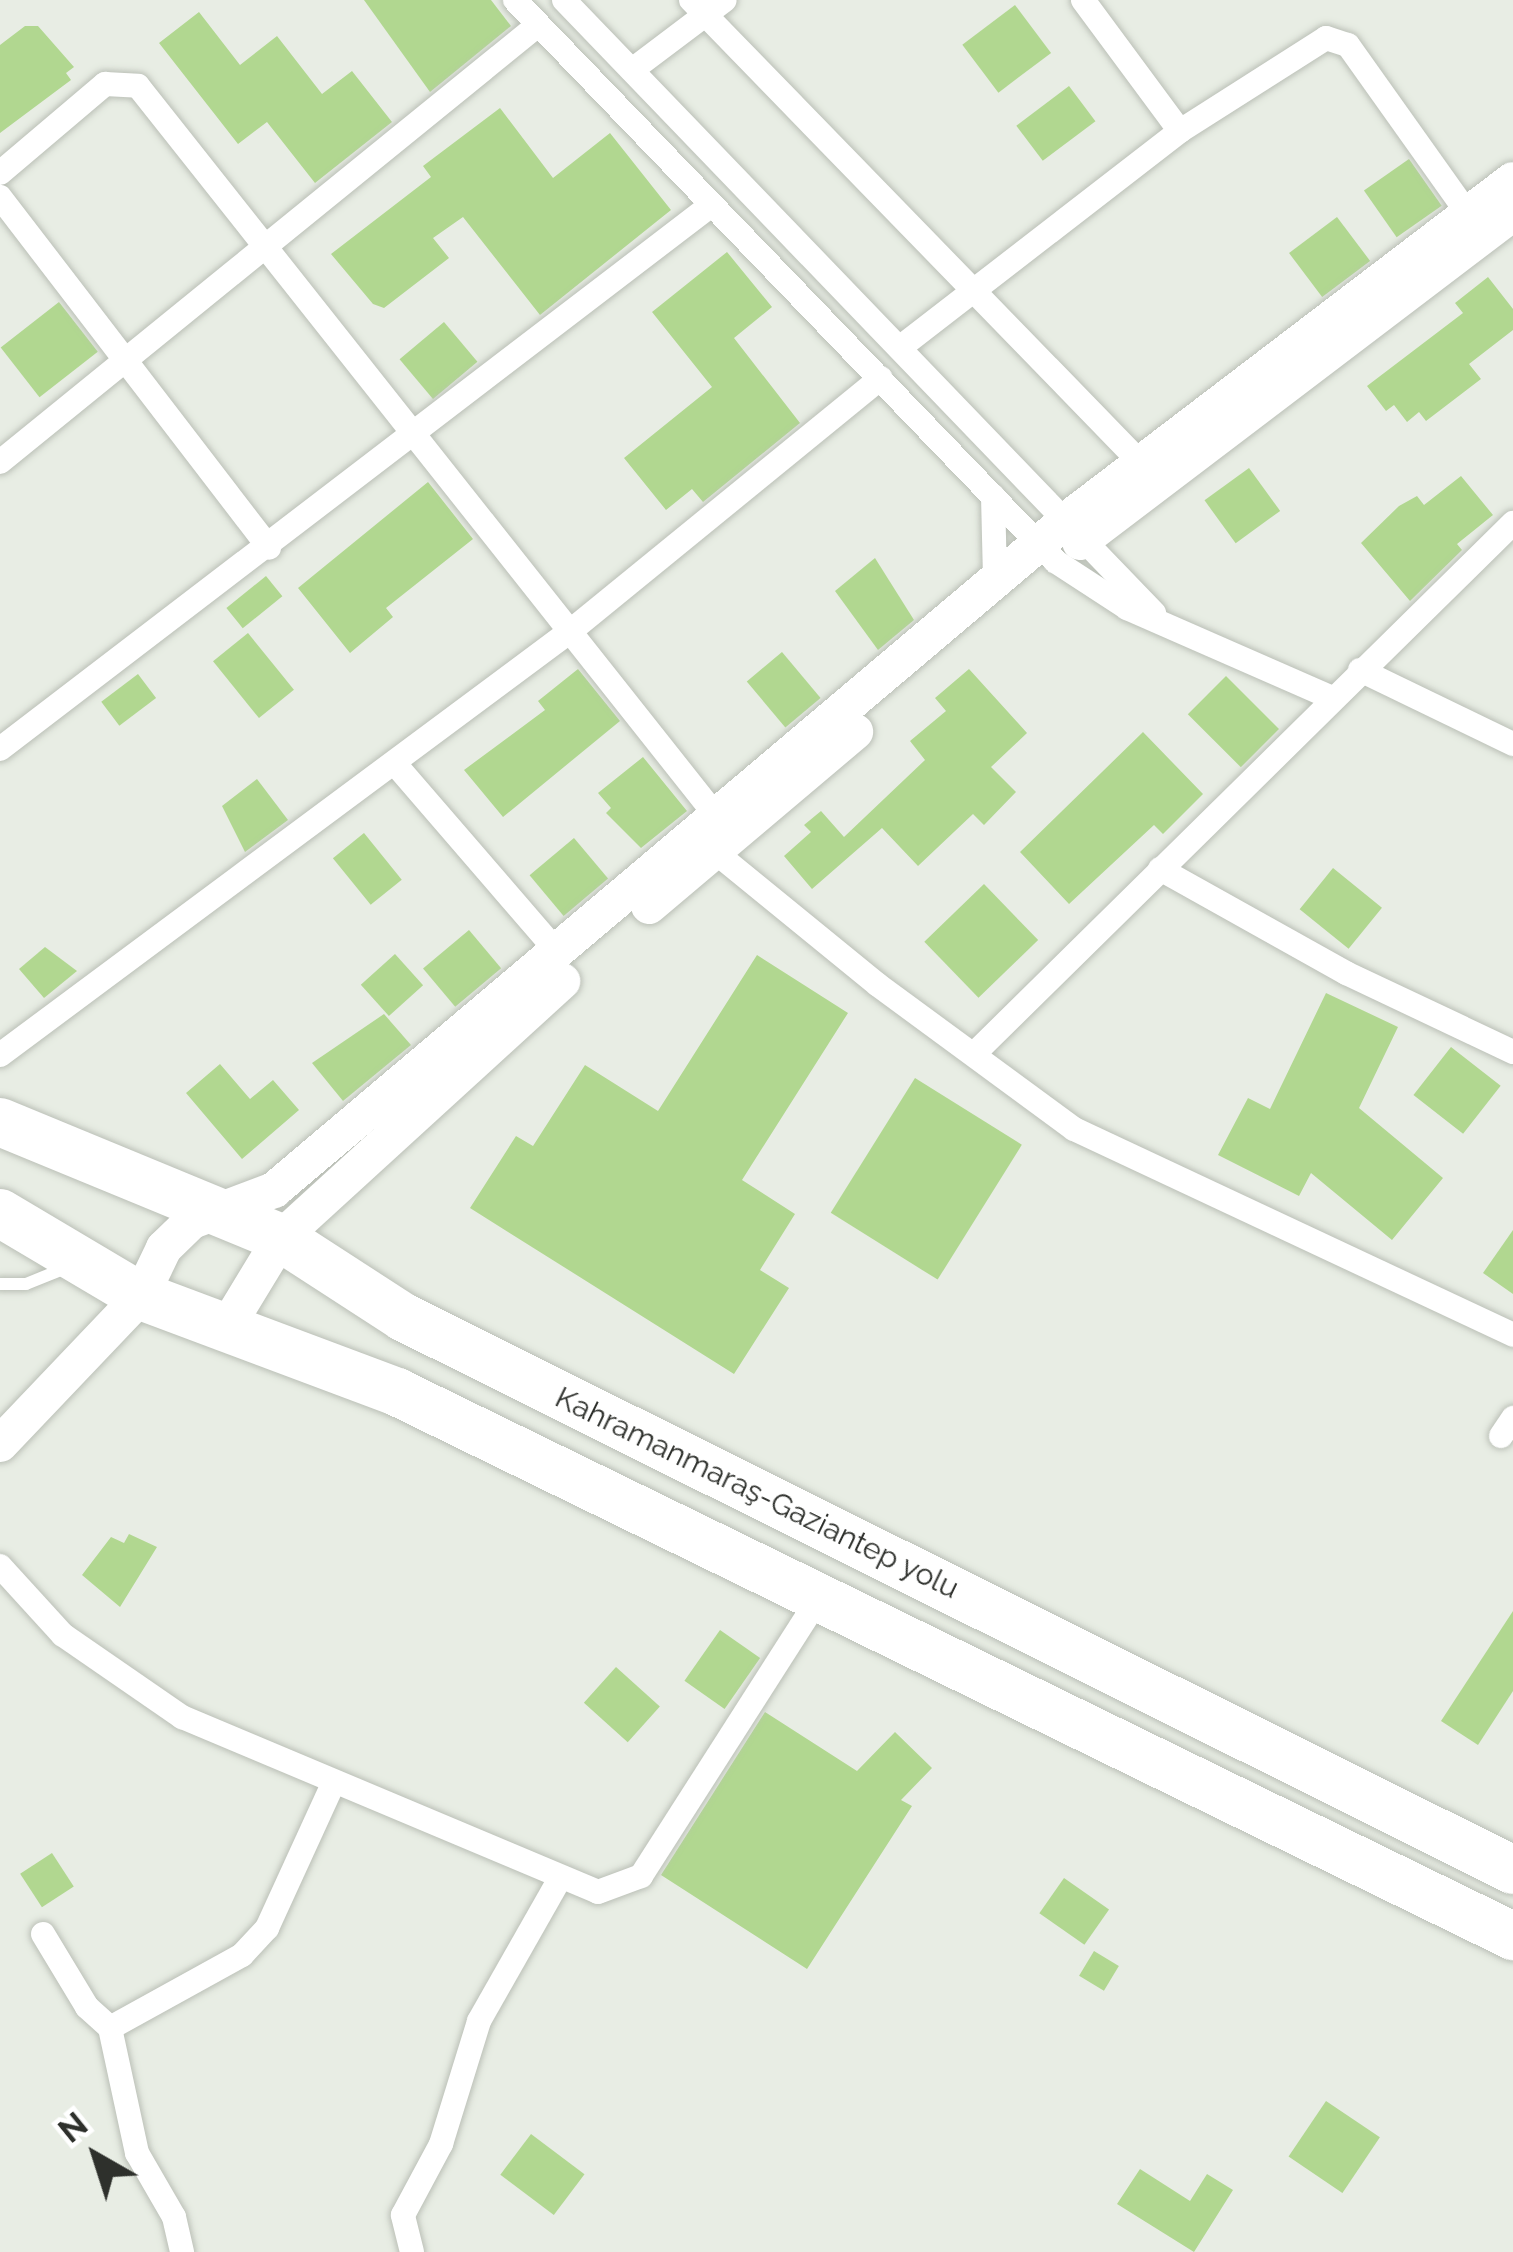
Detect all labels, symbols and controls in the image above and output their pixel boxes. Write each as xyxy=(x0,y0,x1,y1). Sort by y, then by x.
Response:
street label: Kahramanmaraş-Gaziantep yolu xyxy=(549,1379,965,1607)
north arrow xyxy=(36,2096,156,2216)
text: N xyxy=(51,2105,95,2151)

